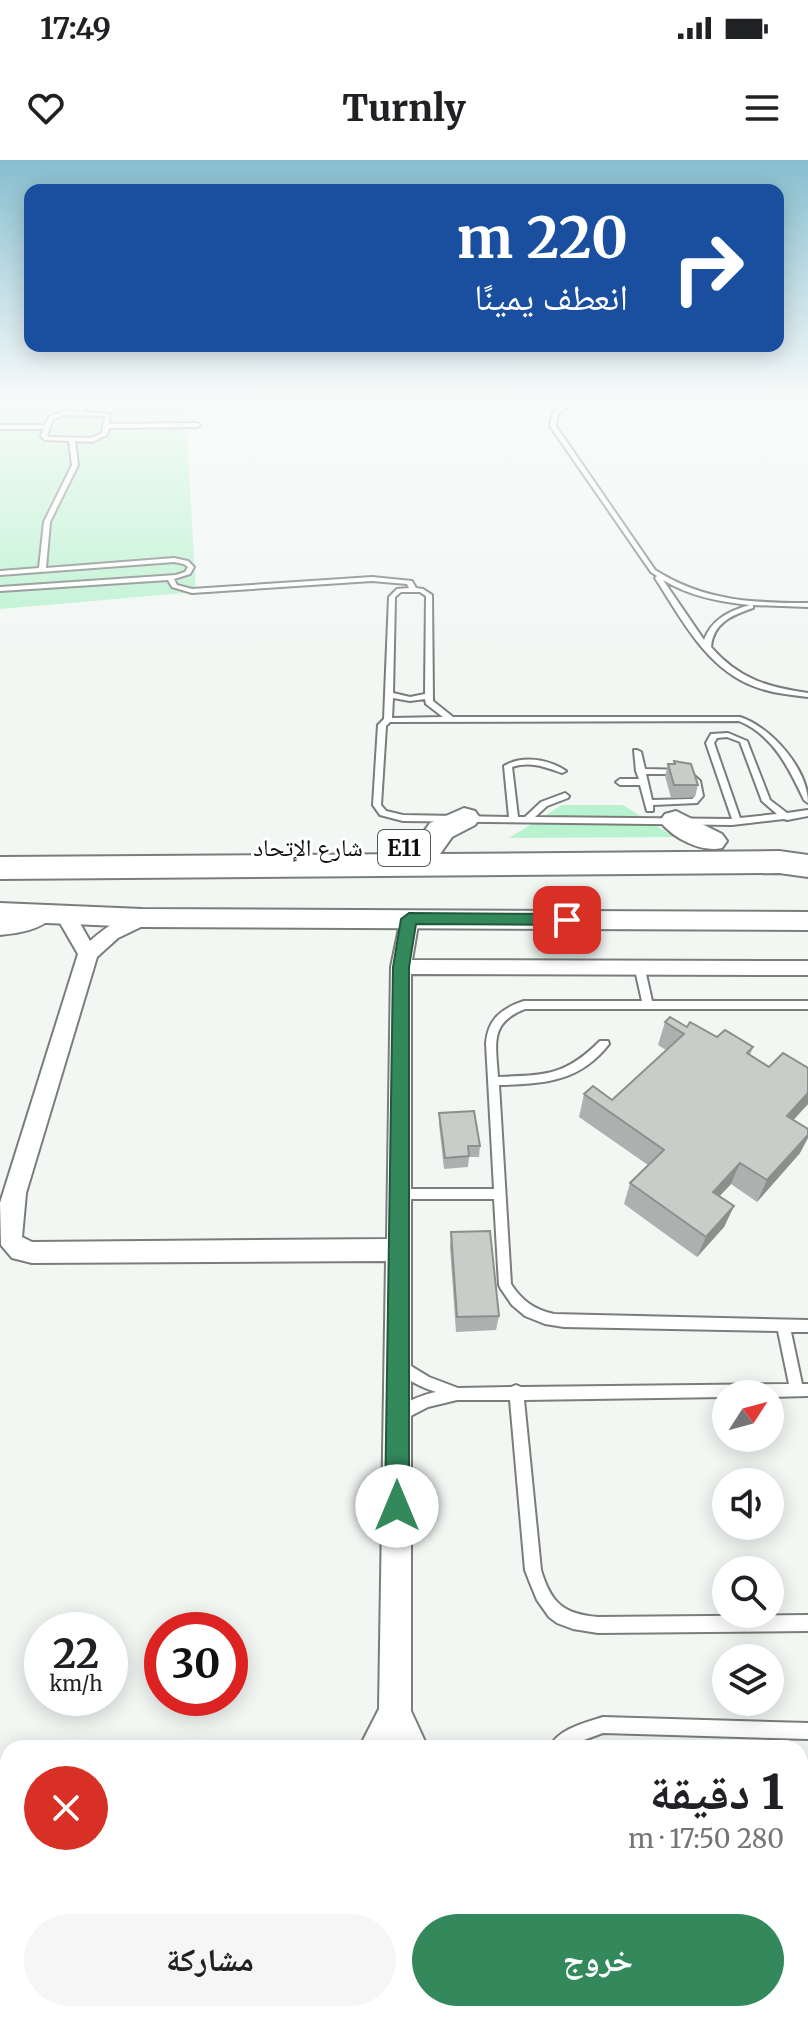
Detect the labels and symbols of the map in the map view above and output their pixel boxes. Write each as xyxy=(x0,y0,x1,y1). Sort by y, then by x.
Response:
road number: E11 xyxy=(378,830,430,866)
street label: شارع الإتحاد xyxy=(253,832,363,863)
pin xyxy=(533,886,601,954)
north arrow xyxy=(712,1380,784,1452)
position arrow xyxy=(355,1464,439,1548)
speed limit sign: 30 xyxy=(144,1612,248,1716)

